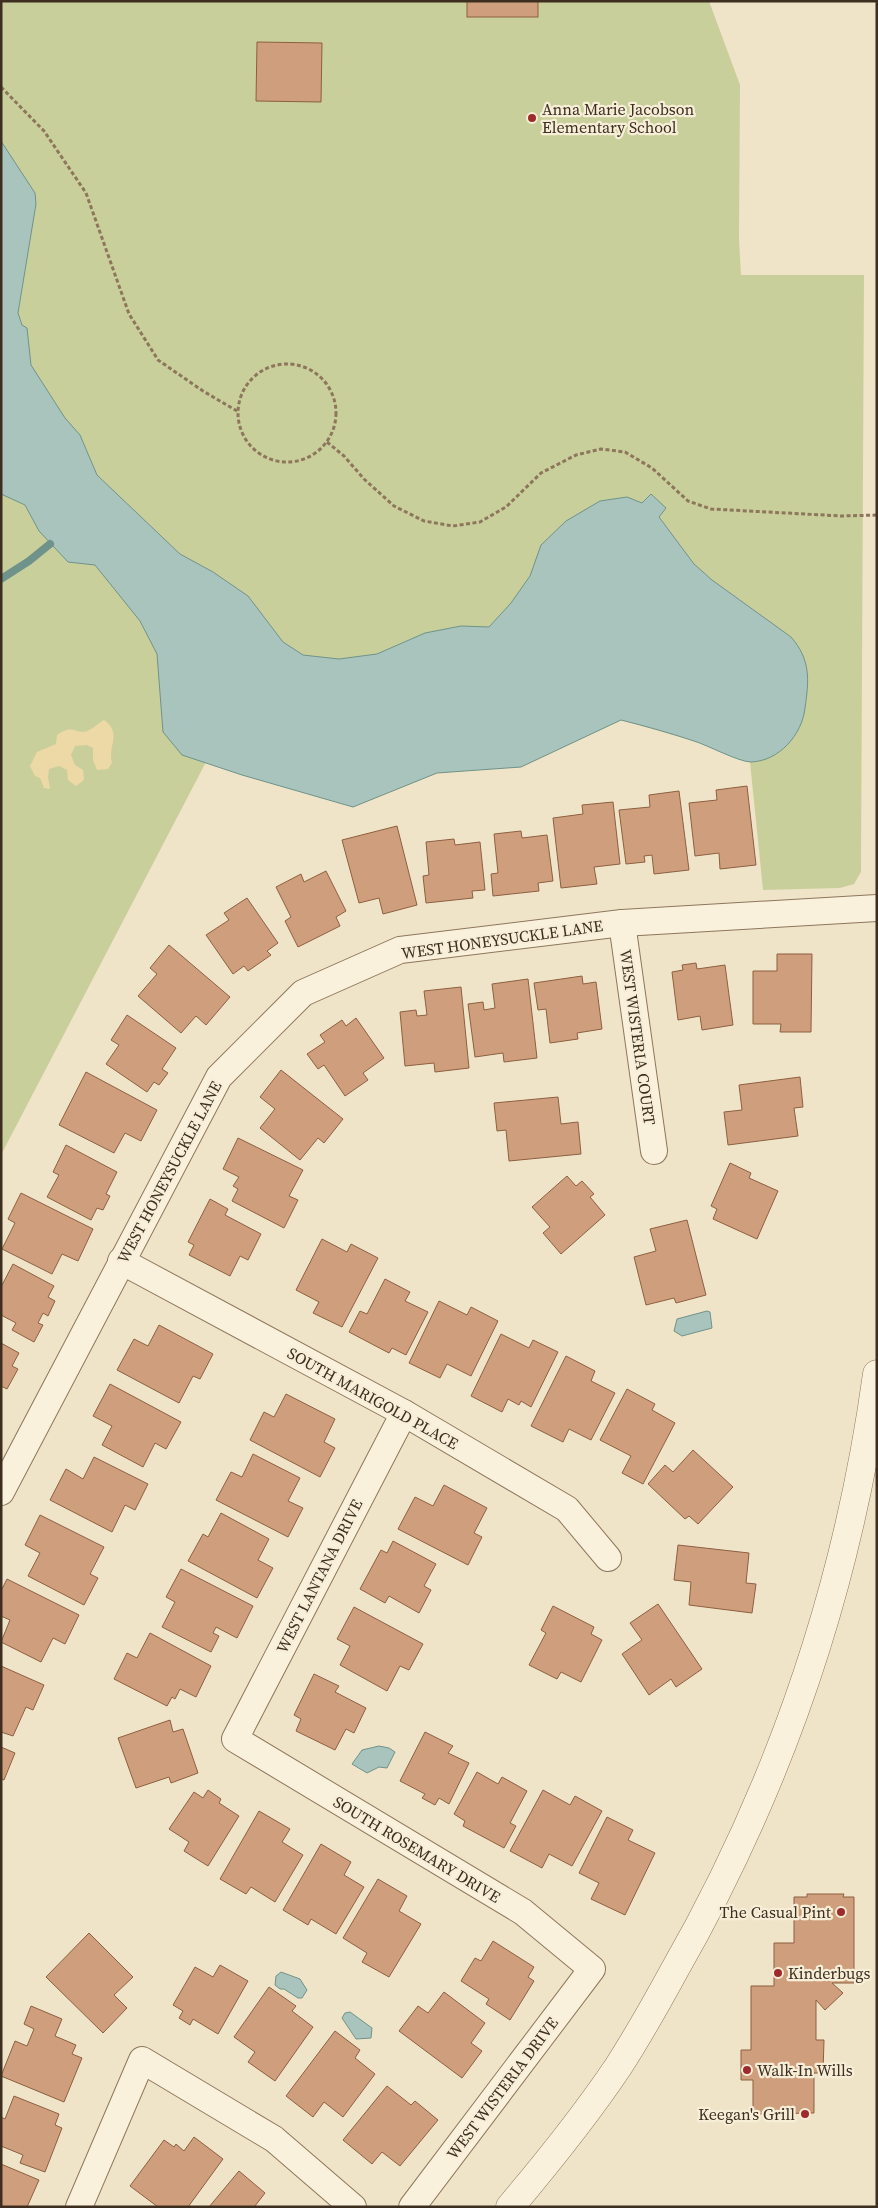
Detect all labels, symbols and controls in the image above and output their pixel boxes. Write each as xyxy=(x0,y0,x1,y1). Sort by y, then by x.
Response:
place label: Anna Marie Jacobson Elementary School xyxy=(542,98,695,138)
marker: Anna Marie Jacobson Elementary School xyxy=(526,112,538,124)
street label: WEST HONEYSUCKLE LANE xyxy=(400,914,605,964)
street label: WEST WISTERIA COURT xyxy=(615,948,661,1127)
street label: WEST HONEYSUCKLE LANE xyxy=(112,1077,227,1267)
street label: SOUTH MARIGOLD PLACE xyxy=(284,1342,463,1454)
street label: WEST LANTANA DRIVE xyxy=(271,1495,368,1657)
street label: SOUTH ROSEMARY DRIVE xyxy=(329,1790,505,1908)
place label: The Casual Pint xyxy=(720,1901,832,1923)
marker: The Casual Pint xyxy=(835,1906,847,1918)
place label: Kinderbugs xyxy=(788,1962,871,1984)
marker: Kinderbugs xyxy=(772,1967,784,1979)
street label: WEST WISTERIA DRIVE xyxy=(441,2012,563,2164)
place label: Walk-In Wills xyxy=(757,2059,853,2081)
marker: Walk-In Wills xyxy=(741,2064,753,2076)
place label: Keegan's Grill xyxy=(698,2103,795,2125)
marker: Keegan's Grill xyxy=(799,2108,811,2120)

